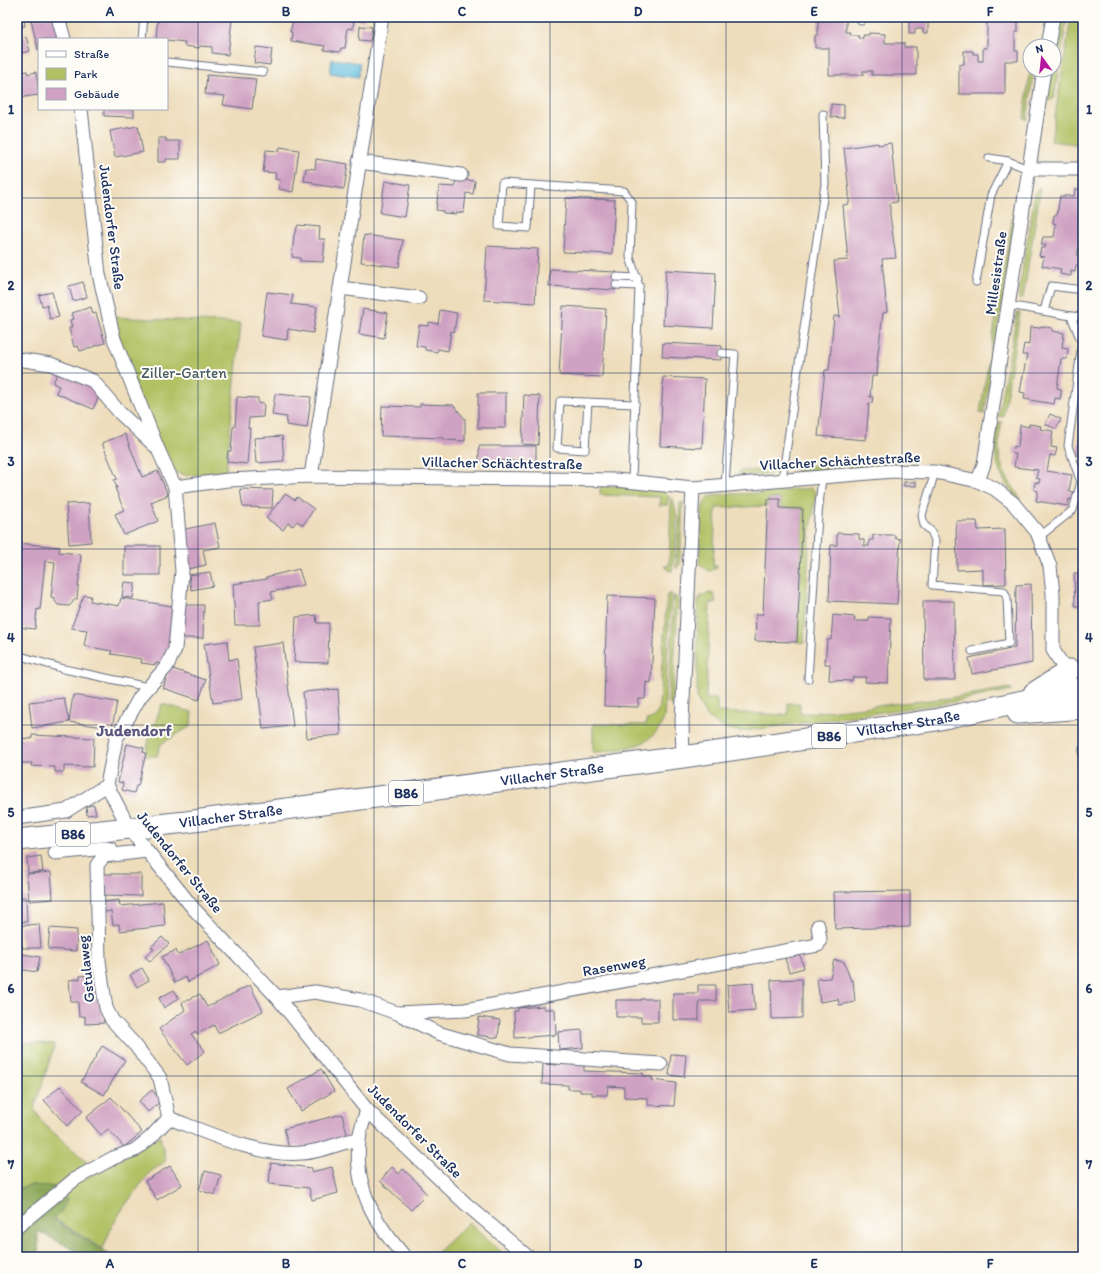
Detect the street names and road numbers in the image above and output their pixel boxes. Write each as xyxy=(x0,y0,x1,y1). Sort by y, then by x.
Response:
street label: Judendorfer Straße xyxy=(95,163,129,291)
street label: Millesistraße xyxy=(981,230,1011,316)
street label: Villacher Schächtestraße xyxy=(759,448,921,474)
street label: Villacher Schächtestraße xyxy=(421,453,583,473)
street label: Villacher Straße xyxy=(856,706,962,740)
road number: B86 xyxy=(812,724,846,748)
street label: Villacher Straße xyxy=(499,758,605,790)
road number: B86 xyxy=(389,781,423,805)
street label: Villacher Straße xyxy=(178,800,283,832)
street label: Judendorfer Straße xyxy=(133,807,227,917)
road number: B86 xyxy=(56,822,90,846)
street label: Gstulaweg xyxy=(73,934,98,1004)
street label: Rasenweg xyxy=(581,952,647,980)
street label: Judendorfer Straße xyxy=(364,1080,466,1182)

